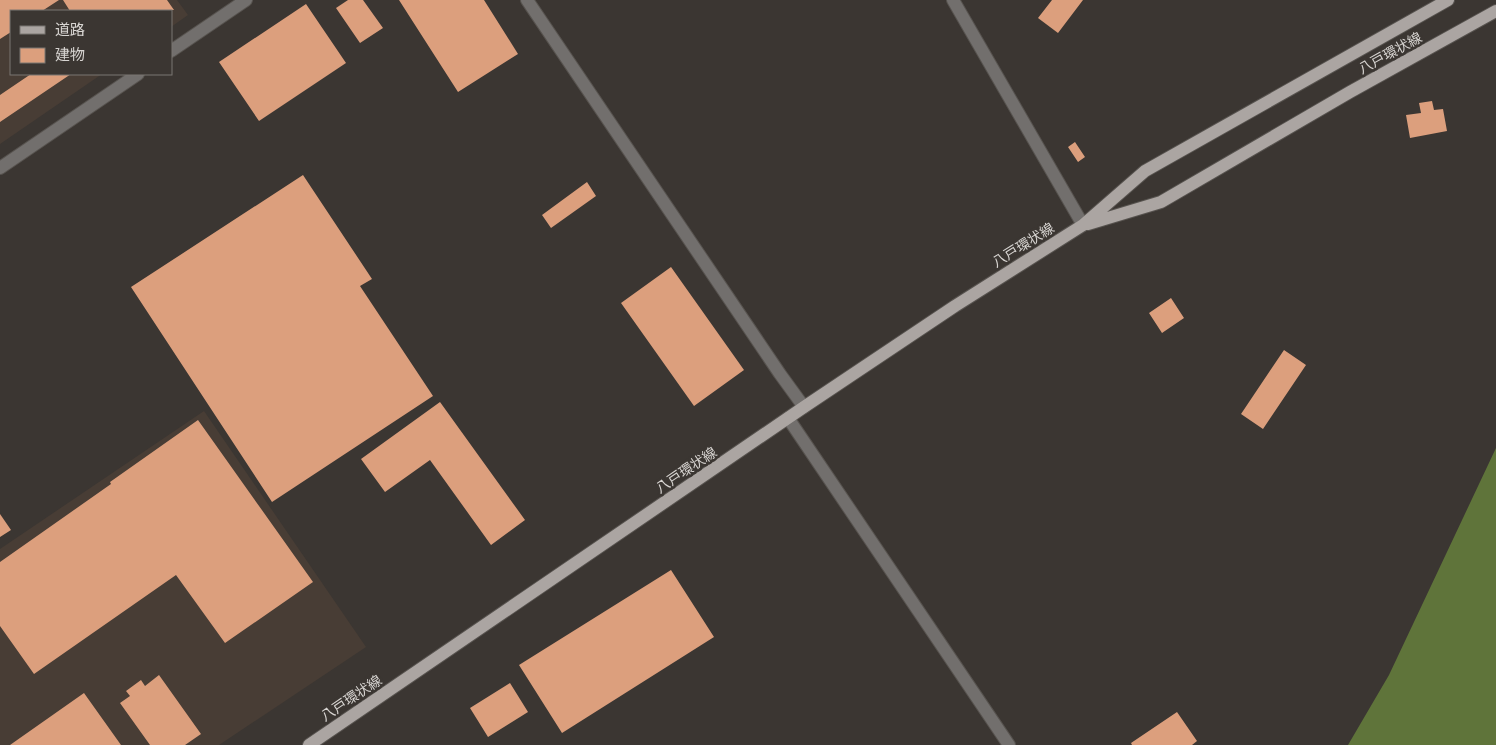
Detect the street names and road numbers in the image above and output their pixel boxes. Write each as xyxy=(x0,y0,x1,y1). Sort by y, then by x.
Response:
street label: 八戸環状線 xyxy=(1356,29,1425,78)
street label: 八戸環状線 xyxy=(989,220,1057,271)
street label: 八戸環状線 xyxy=(653,444,720,497)
street label: 八戸環状線 xyxy=(318,672,385,725)

